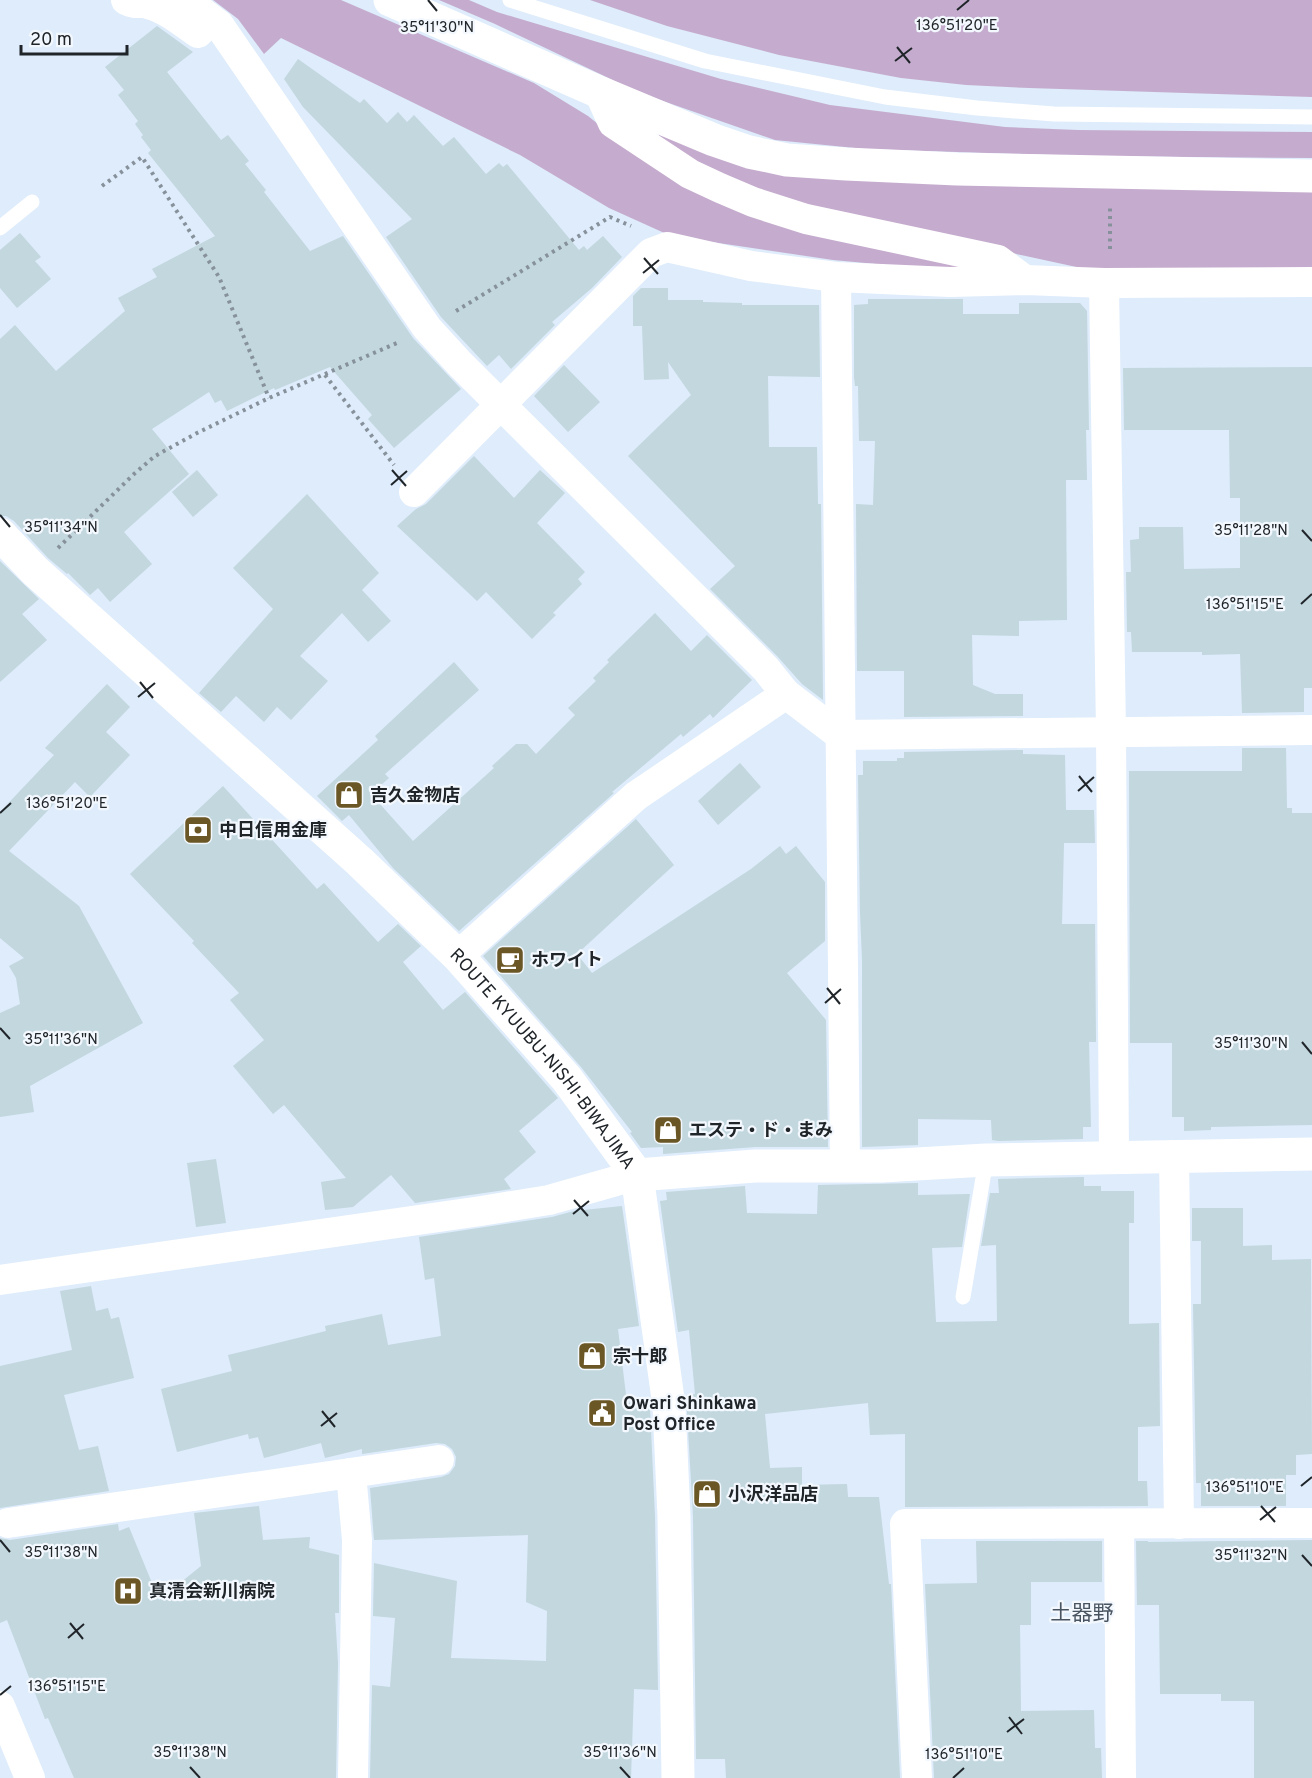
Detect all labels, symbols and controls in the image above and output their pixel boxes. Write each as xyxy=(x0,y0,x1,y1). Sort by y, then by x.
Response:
text: 136°51'20"E xyxy=(916,17,998,36)
scale bar xyxy=(21,18,128,56)
text: 35°11'30"N xyxy=(400,19,474,38)
text: 20 m xyxy=(30,29,72,52)
text: 35°11'34"N xyxy=(24,519,98,538)
text: 35°11'28"N xyxy=(1214,522,1288,541)
text: 136°51'15"E xyxy=(1206,596,1284,615)
shop icon: 吉久金物店 xyxy=(333,779,365,811)
place label: 吉久金物店 xyxy=(370,785,460,808)
text: 136°51'20"E xyxy=(26,795,108,814)
bank icon: 中日信用金庫 xyxy=(182,814,214,846)
place label: 中日信用金庫 xyxy=(219,820,327,843)
street label: ROUTE KYUUBU-NISHI-BIWAJIMA xyxy=(444,944,639,1174)
cafe icon: ホワイト xyxy=(494,944,526,976)
place label: ホワイト xyxy=(531,950,603,973)
text: 35°11'36"N xyxy=(24,1031,98,1050)
text: 35°11'30"N xyxy=(1214,1035,1288,1054)
shop icon: エステ・ド・まみ xyxy=(652,1114,684,1146)
place label: エステ・ド・まみ xyxy=(689,1120,833,1143)
shop icon: 宗十郎 xyxy=(576,1340,608,1372)
place label: 宗十郎 xyxy=(613,1346,667,1369)
place label: Owari Shinkawa Post Office xyxy=(623,1393,757,1437)
public building icon: Owari Shinkawa Post Office xyxy=(586,1397,618,1429)
shop icon: 小沢洋品店 xyxy=(691,1478,723,1510)
text: 136°51'10"E xyxy=(1206,1479,1284,1498)
place label: 小沢洋品店 xyxy=(728,1484,818,1507)
text: 35°11'38"N xyxy=(24,1544,98,1563)
text: 35°11'32"N xyxy=(1214,1547,1288,1566)
hospital icon: 真清会新川病院 xyxy=(112,1575,144,1607)
place label: 真清会新川病院 xyxy=(149,1581,275,1604)
district label: 土器野 xyxy=(1051,1601,1114,1628)
text: 136°51'15"E xyxy=(28,1678,106,1697)
text: 35°11'38"N xyxy=(153,1744,227,1763)
text: 35°11'36"N xyxy=(583,1744,657,1763)
text: 136°51'10"E xyxy=(925,1746,1003,1765)

